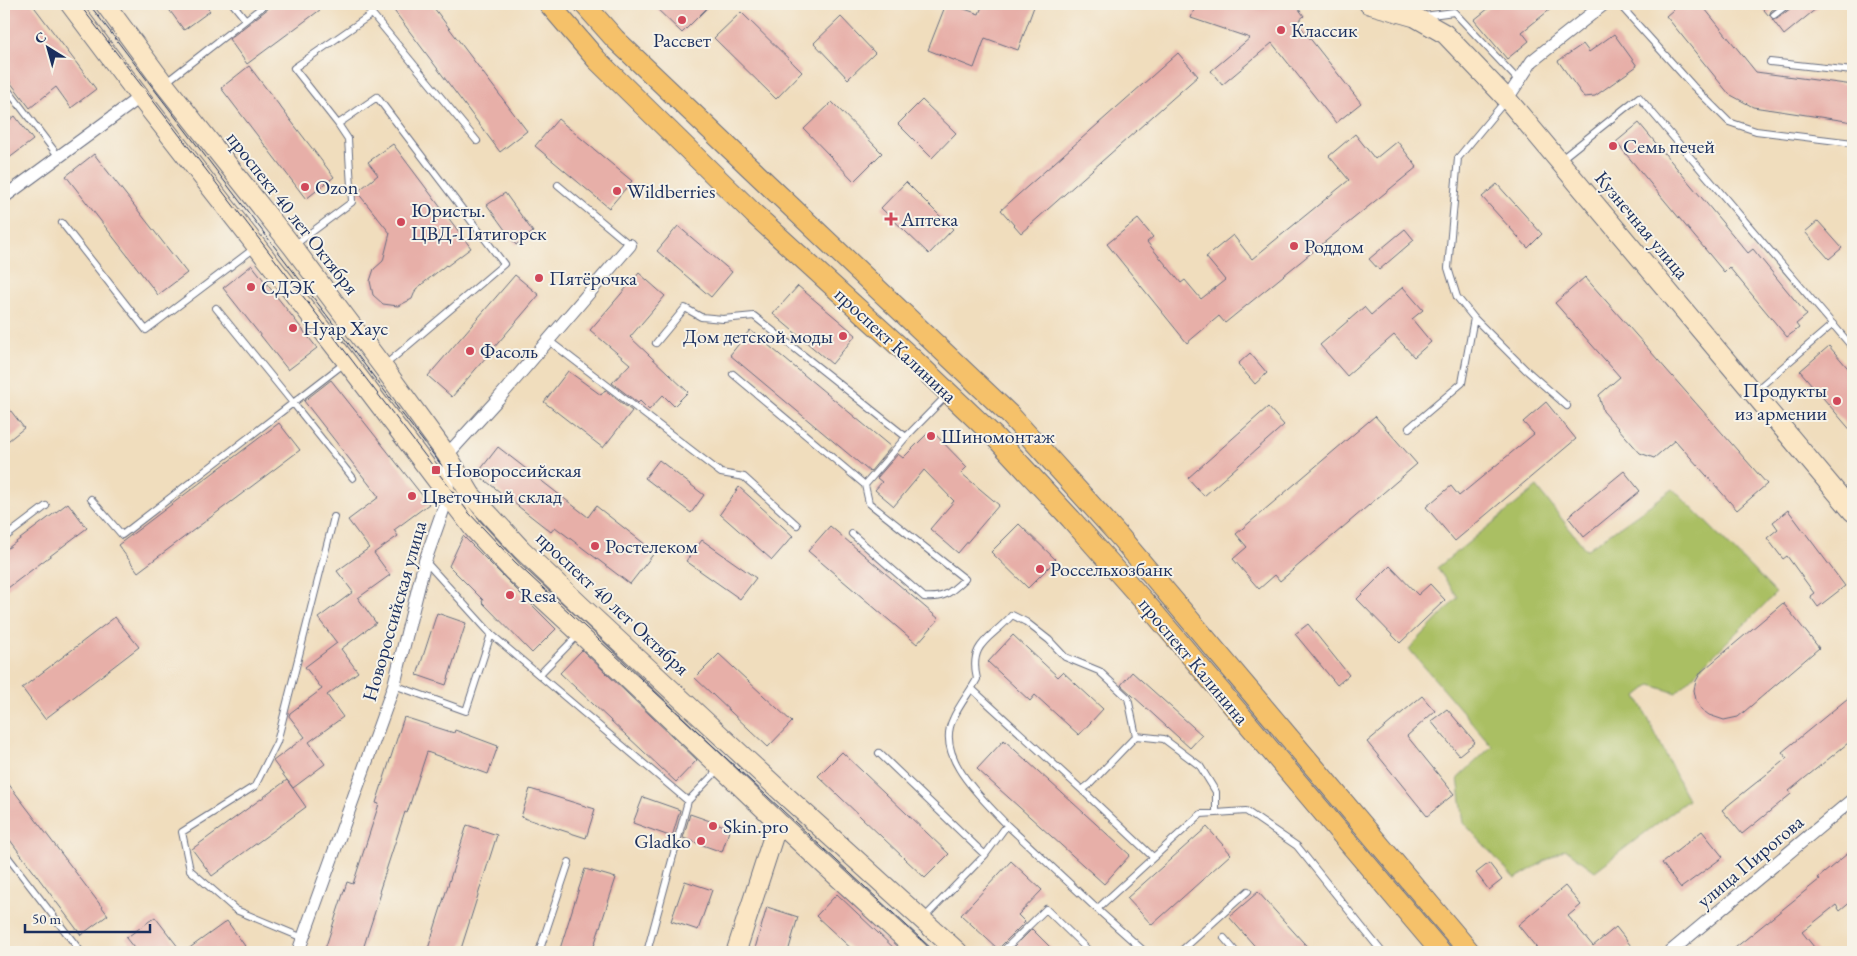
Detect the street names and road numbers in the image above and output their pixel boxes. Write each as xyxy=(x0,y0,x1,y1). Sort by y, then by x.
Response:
street label: проспект 40 лет Октября xyxy=(221,126,365,300)
street label: Кузнечная улица xyxy=(1589,165,1695,285)
street label: проспект Калинина xyxy=(829,281,963,409)
street label: Новороссийская улица xyxy=(356,518,432,704)
street label: проспект 40 лет Октября xyxy=(531,525,695,681)
street label: проспект Калинина xyxy=(1133,592,1255,730)
street label: улица Пирогова xyxy=(1691,809,1809,913)

